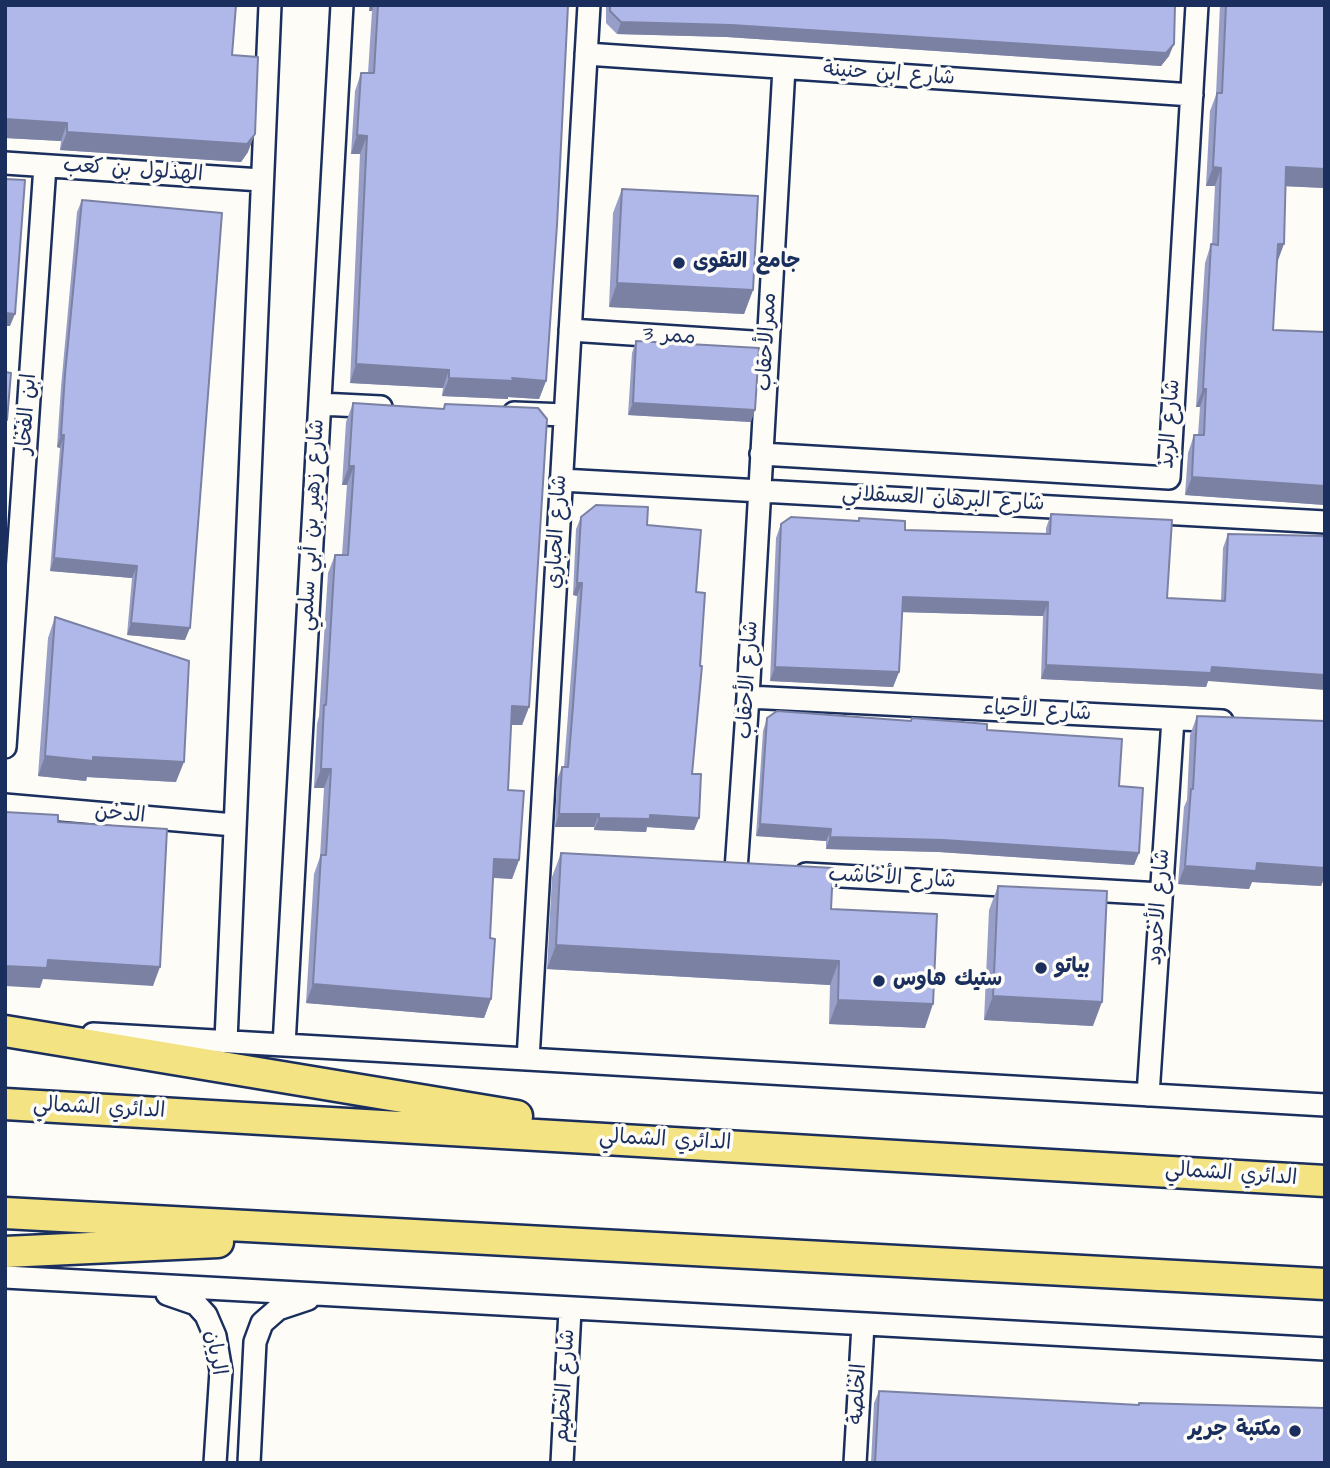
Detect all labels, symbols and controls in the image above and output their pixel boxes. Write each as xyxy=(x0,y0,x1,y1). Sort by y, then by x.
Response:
street label: شارع ابن حنينة xyxy=(822,58,956,92)
street label: الهذلول بن كعب xyxy=(62,154,204,188)
place label: جامع التقوى xyxy=(693,250,800,276)
marker: جامع التقوى xyxy=(671,255,687,271)
street label: ممرالأحقاب xyxy=(753,292,783,392)
street label: ممر 3 xyxy=(642,323,696,351)
street label: ابن الفخار xyxy=(13,373,43,455)
street label: شارع الربذ xyxy=(1155,378,1187,470)
street label: شارع زهير بن أبي سلمي xyxy=(295,418,331,632)
street label: شارع الحباري xyxy=(542,474,574,590)
street label: شارع البرهان العسقلاني xyxy=(841,482,1045,518)
street label: شارع الأحقاب xyxy=(733,620,765,740)
street label: شارع الأحياء xyxy=(982,697,1092,727)
street label: الدخن xyxy=(94,800,146,830)
street label: شارع الأخدود xyxy=(1143,848,1177,966)
street label: شارع الأخاشب xyxy=(828,863,956,895)
place label: بياتو xyxy=(1055,955,1090,981)
marker: بياتو xyxy=(1033,960,1049,976)
place label: ستيك هاوس xyxy=(893,968,1002,994)
marker: ستيك هاوس xyxy=(871,973,887,989)
street label: الدائري الشمالي xyxy=(32,1093,166,1125)
street label: الدائري الشمالي xyxy=(598,1125,732,1157)
street label: الدائري الشمالي xyxy=(1164,1158,1298,1192)
street label: شارع الخطيم xyxy=(550,1328,582,1444)
street label: الريان xyxy=(198,1329,230,1377)
street label: الخلصة xyxy=(845,1363,873,1425)
place label: مكتبة جرير xyxy=(1188,1418,1281,1444)
marker: مكتبة جرير xyxy=(1287,1423,1303,1439)

